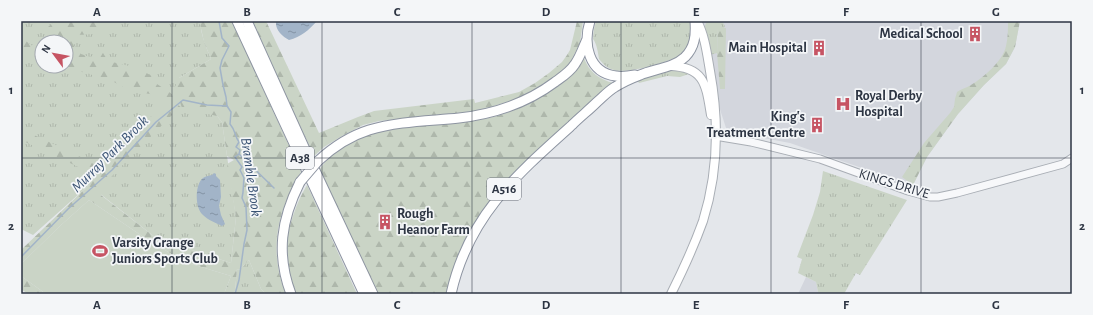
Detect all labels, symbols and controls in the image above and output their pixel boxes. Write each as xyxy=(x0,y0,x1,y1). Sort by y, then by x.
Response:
text: A xyxy=(93,6,101,19)
text: B xyxy=(243,6,251,19)
text: C xyxy=(394,6,401,19)
text: D xyxy=(542,6,551,19)
text: E xyxy=(693,6,700,19)
text: F xyxy=(843,6,850,19)
text: G xyxy=(992,6,1000,19)
building icon: Medical School xyxy=(966,25,984,43)
place label: Medical School xyxy=(880,27,963,41)
north arrow xyxy=(34,34,74,74)
building icon: Main Hospital xyxy=(810,39,828,57)
place label: Main Hospital xyxy=(728,41,807,55)
text: N xyxy=(39,43,53,55)
text: 1 xyxy=(9,84,13,97)
text: 1 xyxy=(1080,84,1084,97)
place label: Royal Derby Hospital xyxy=(855,89,923,119)
hospital icon: Royal Derby Hospital xyxy=(834,95,852,113)
place label: King's Treatment Centre xyxy=(706,110,805,140)
water label: Murray Park Brook xyxy=(69,113,151,195)
building icon: King's Treatment Centre xyxy=(808,116,826,134)
water label: Bramble Brook xyxy=(238,137,264,217)
road number: A38 xyxy=(286,147,314,169)
street label: KINGS DRIVE xyxy=(857,167,931,201)
road number: A516 xyxy=(487,178,521,200)
place label: Rough Heanor Farm xyxy=(397,207,470,237)
building icon: Rough Heanor Farm xyxy=(376,213,394,231)
text: 2 xyxy=(8,220,14,233)
text: 2 xyxy=(1079,220,1085,233)
place label: Varsity Grange Juniors Sports Club xyxy=(112,236,218,266)
sports icon: Varsity Grange Juniors Sports Club xyxy=(91,242,109,260)
text: A xyxy=(93,299,101,312)
text: B xyxy=(243,299,251,312)
text: C xyxy=(394,299,401,312)
text: D xyxy=(542,299,551,312)
text: E xyxy=(693,299,700,312)
text: F xyxy=(843,299,850,312)
text: G xyxy=(992,299,1000,312)

